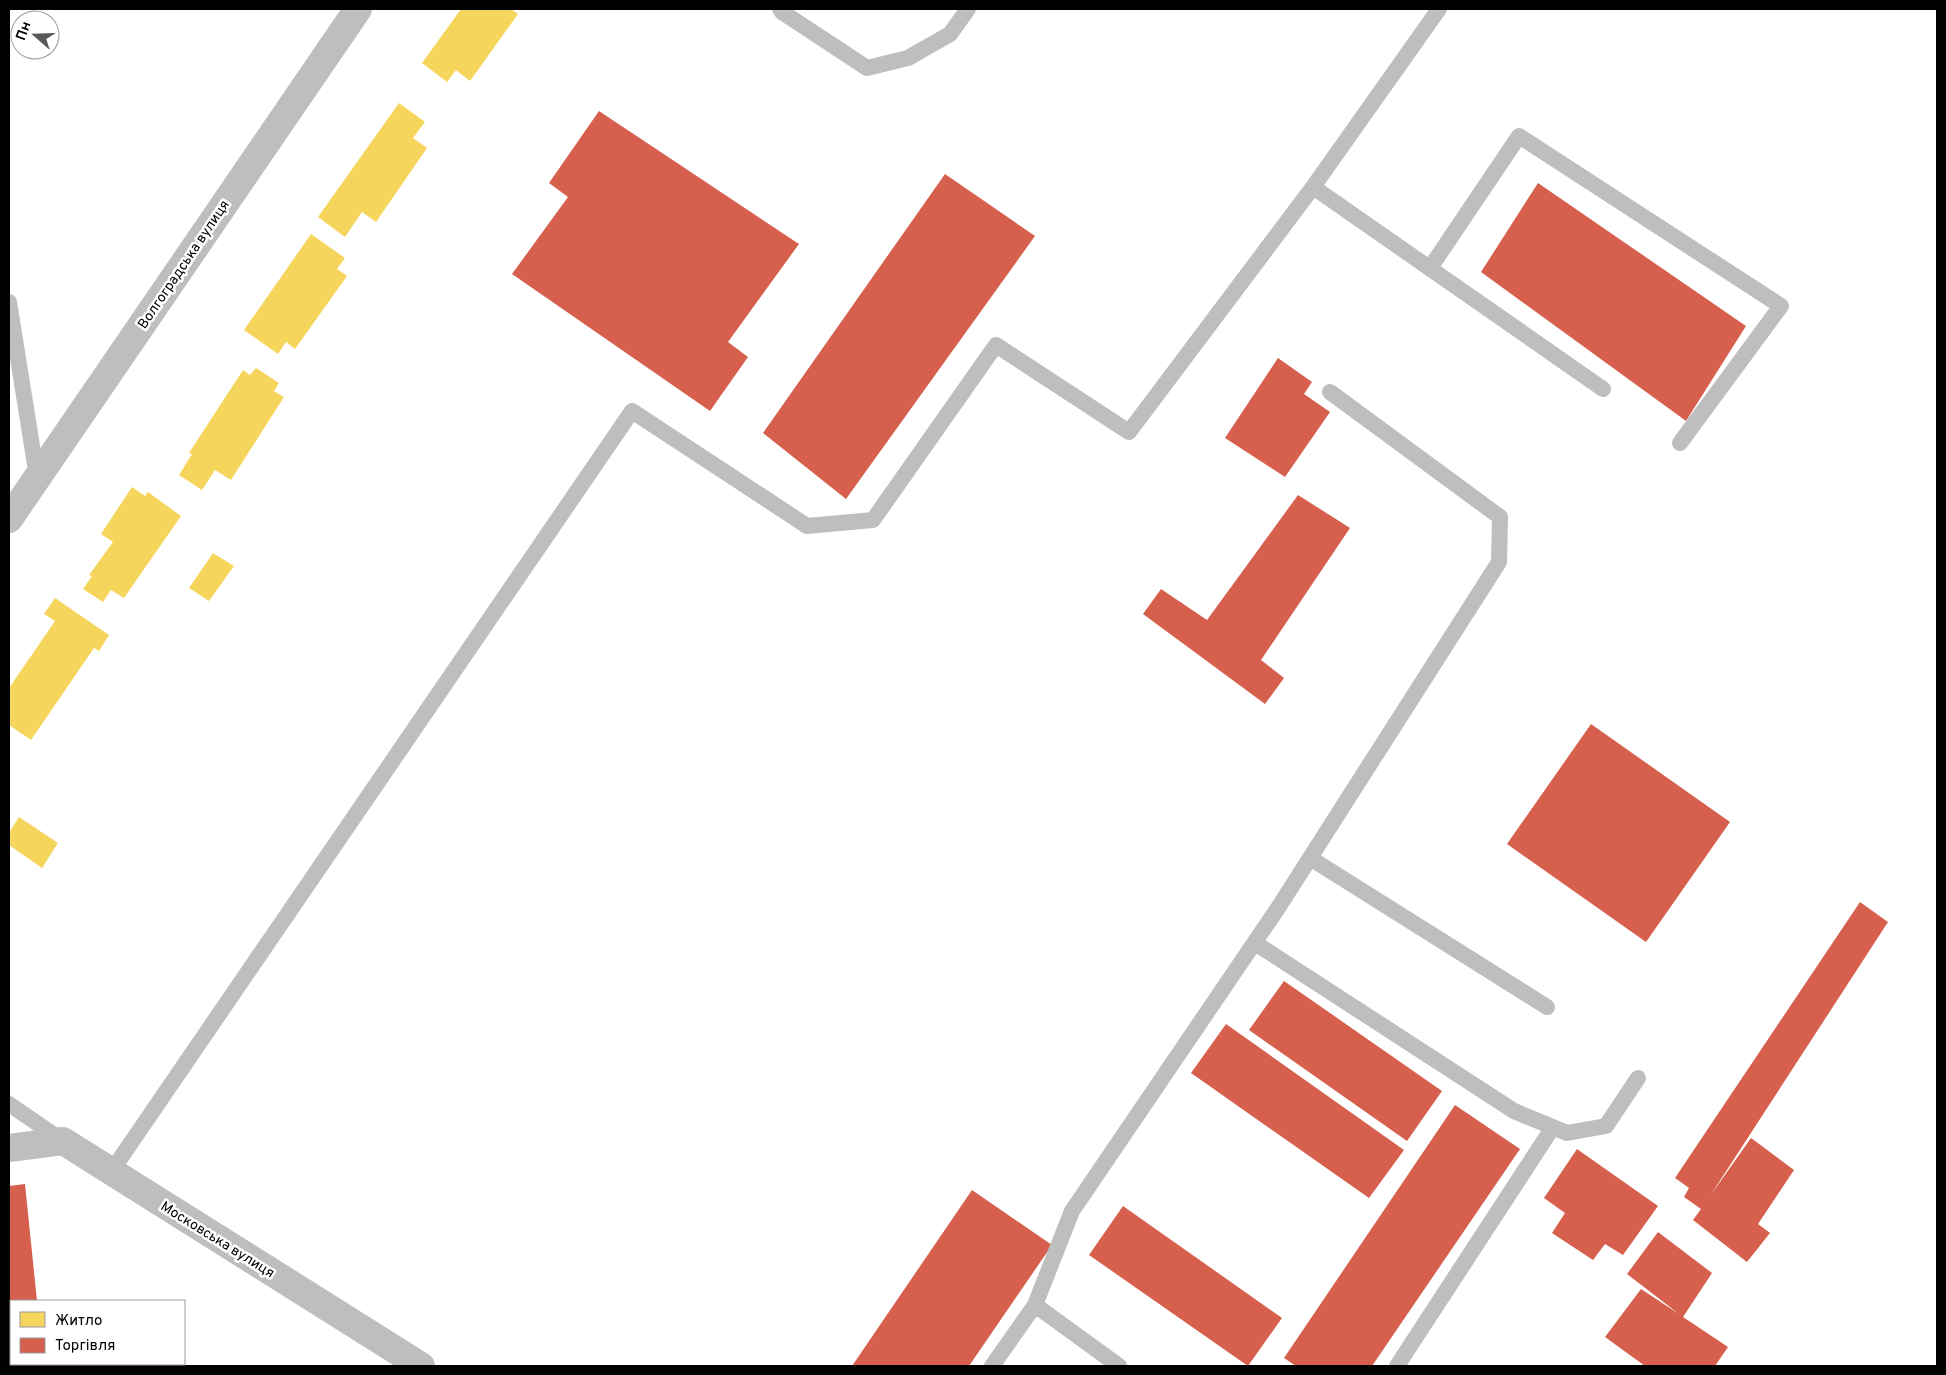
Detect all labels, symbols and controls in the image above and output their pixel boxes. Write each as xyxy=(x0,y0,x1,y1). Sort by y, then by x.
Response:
north arrow xyxy=(10,10,60,60)
text: Пн xyxy=(13,19,35,43)
street label: Волгоградська вулиця xyxy=(135,197,234,332)
street label: Московська вулиця xyxy=(157,1198,277,1282)
legend xyxy=(10,1300,185,1365)
text: Житло xyxy=(55,1312,102,1331)
text: Торгівля xyxy=(55,1337,116,1356)

